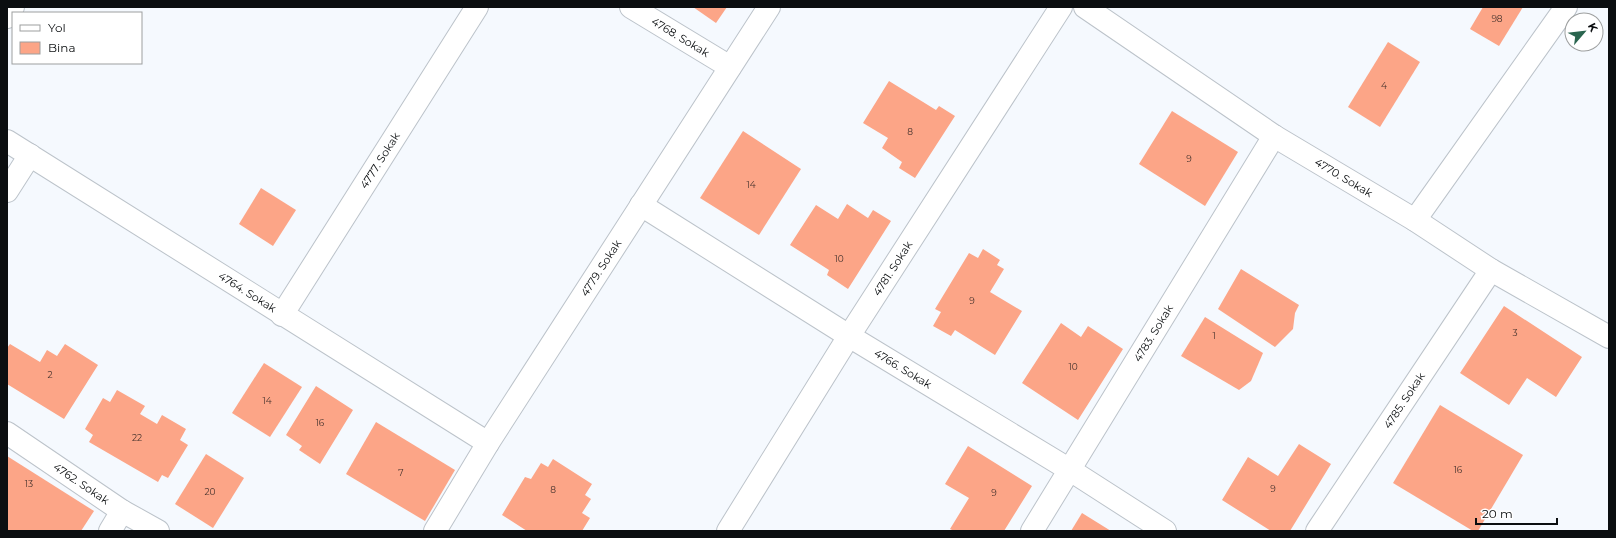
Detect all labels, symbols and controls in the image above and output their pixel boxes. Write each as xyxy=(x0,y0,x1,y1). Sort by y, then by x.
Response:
legend xyxy=(12,12,142,64)
north arrow xyxy=(1564,12,1604,52)
house number: 98 xyxy=(1491,13,1503,24)
street label: 4768. Sokak xyxy=(649,14,713,60)
text: Yol xyxy=(48,20,66,35)
text: K xyxy=(1585,20,1601,35)
text: Bina xyxy=(48,40,75,55)
house number: 4 xyxy=(1381,80,1387,91)
house number: 8 xyxy=(907,126,913,137)
street label: 4777. Sokak xyxy=(357,129,403,191)
house number: 9 xyxy=(1186,153,1192,164)
street label: 4770. Sokak xyxy=(1312,155,1376,200)
house number: 14 xyxy=(746,179,756,190)
street label: 4779. Sokak xyxy=(577,237,624,299)
street label: 4781. Sokak xyxy=(870,238,916,298)
house number: 10 xyxy=(834,253,844,264)
street label: 4764. Sokak xyxy=(216,269,279,316)
house number: 9 xyxy=(969,295,975,306)
street label: 4783. Sokak xyxy=(1130,302,1176,364)
house number: 3 xyxy=(1512,327,1518,338)
house number: 1 xyxy=(1212,330,1216,341)
street label: 4766. Sokak xyxy=(872,346,935,392)
house number: 10 xyxy=(1068,361,1078,372)
house number: 2 xyxy=(47,369,53,380)
street label: 4785. Sokak xyxy=(1380,369,1428,431)
house number: 14 xyxy=(262,395,272,406)
house number: 16 xyxy=(316,417,325,428)
house number: 22 xyxy=(132,432,142,443)
street label: 4762. Sokak xyxy=(51,460,112,508)
house number: 16 xyxy=(1454,464,1463,475)
house number: 7 xyxy=(398,467,404,478)
house number: 13 xyxy=(25,478,33,489)
house number: 9 xyxy=(1270,483,1276,494)
house number: 8 xyxy=(550,484,556,495)
house number: 20 xyxy=(204,486,216,497)
house number: 9 xyxy=(991,487,997,498)
scale bar xyxy=(1476,500,1557,526)
text: 20 m xyxy=(1482,506,1513,521)

